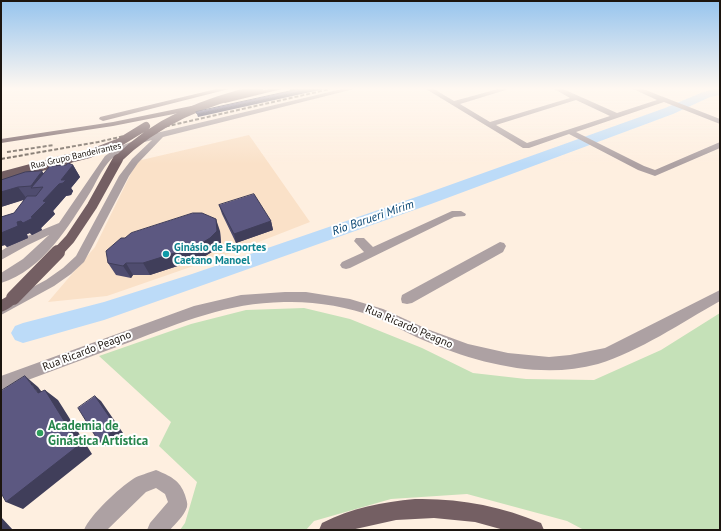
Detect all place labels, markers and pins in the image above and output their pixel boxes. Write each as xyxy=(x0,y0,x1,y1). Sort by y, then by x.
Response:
place label: Ginásio de Esportes Caetano Manoel xyxy=(174,241,266,267)
marker: Ginásio de Esportes Caetano Manoel xyxy=(161,249,171,259)
place label: Academia de Ginástica Artística xyxy=(48,418,148,449)
marker: Academia de Ginástica Artística xyxy=(35,428,45,438)

